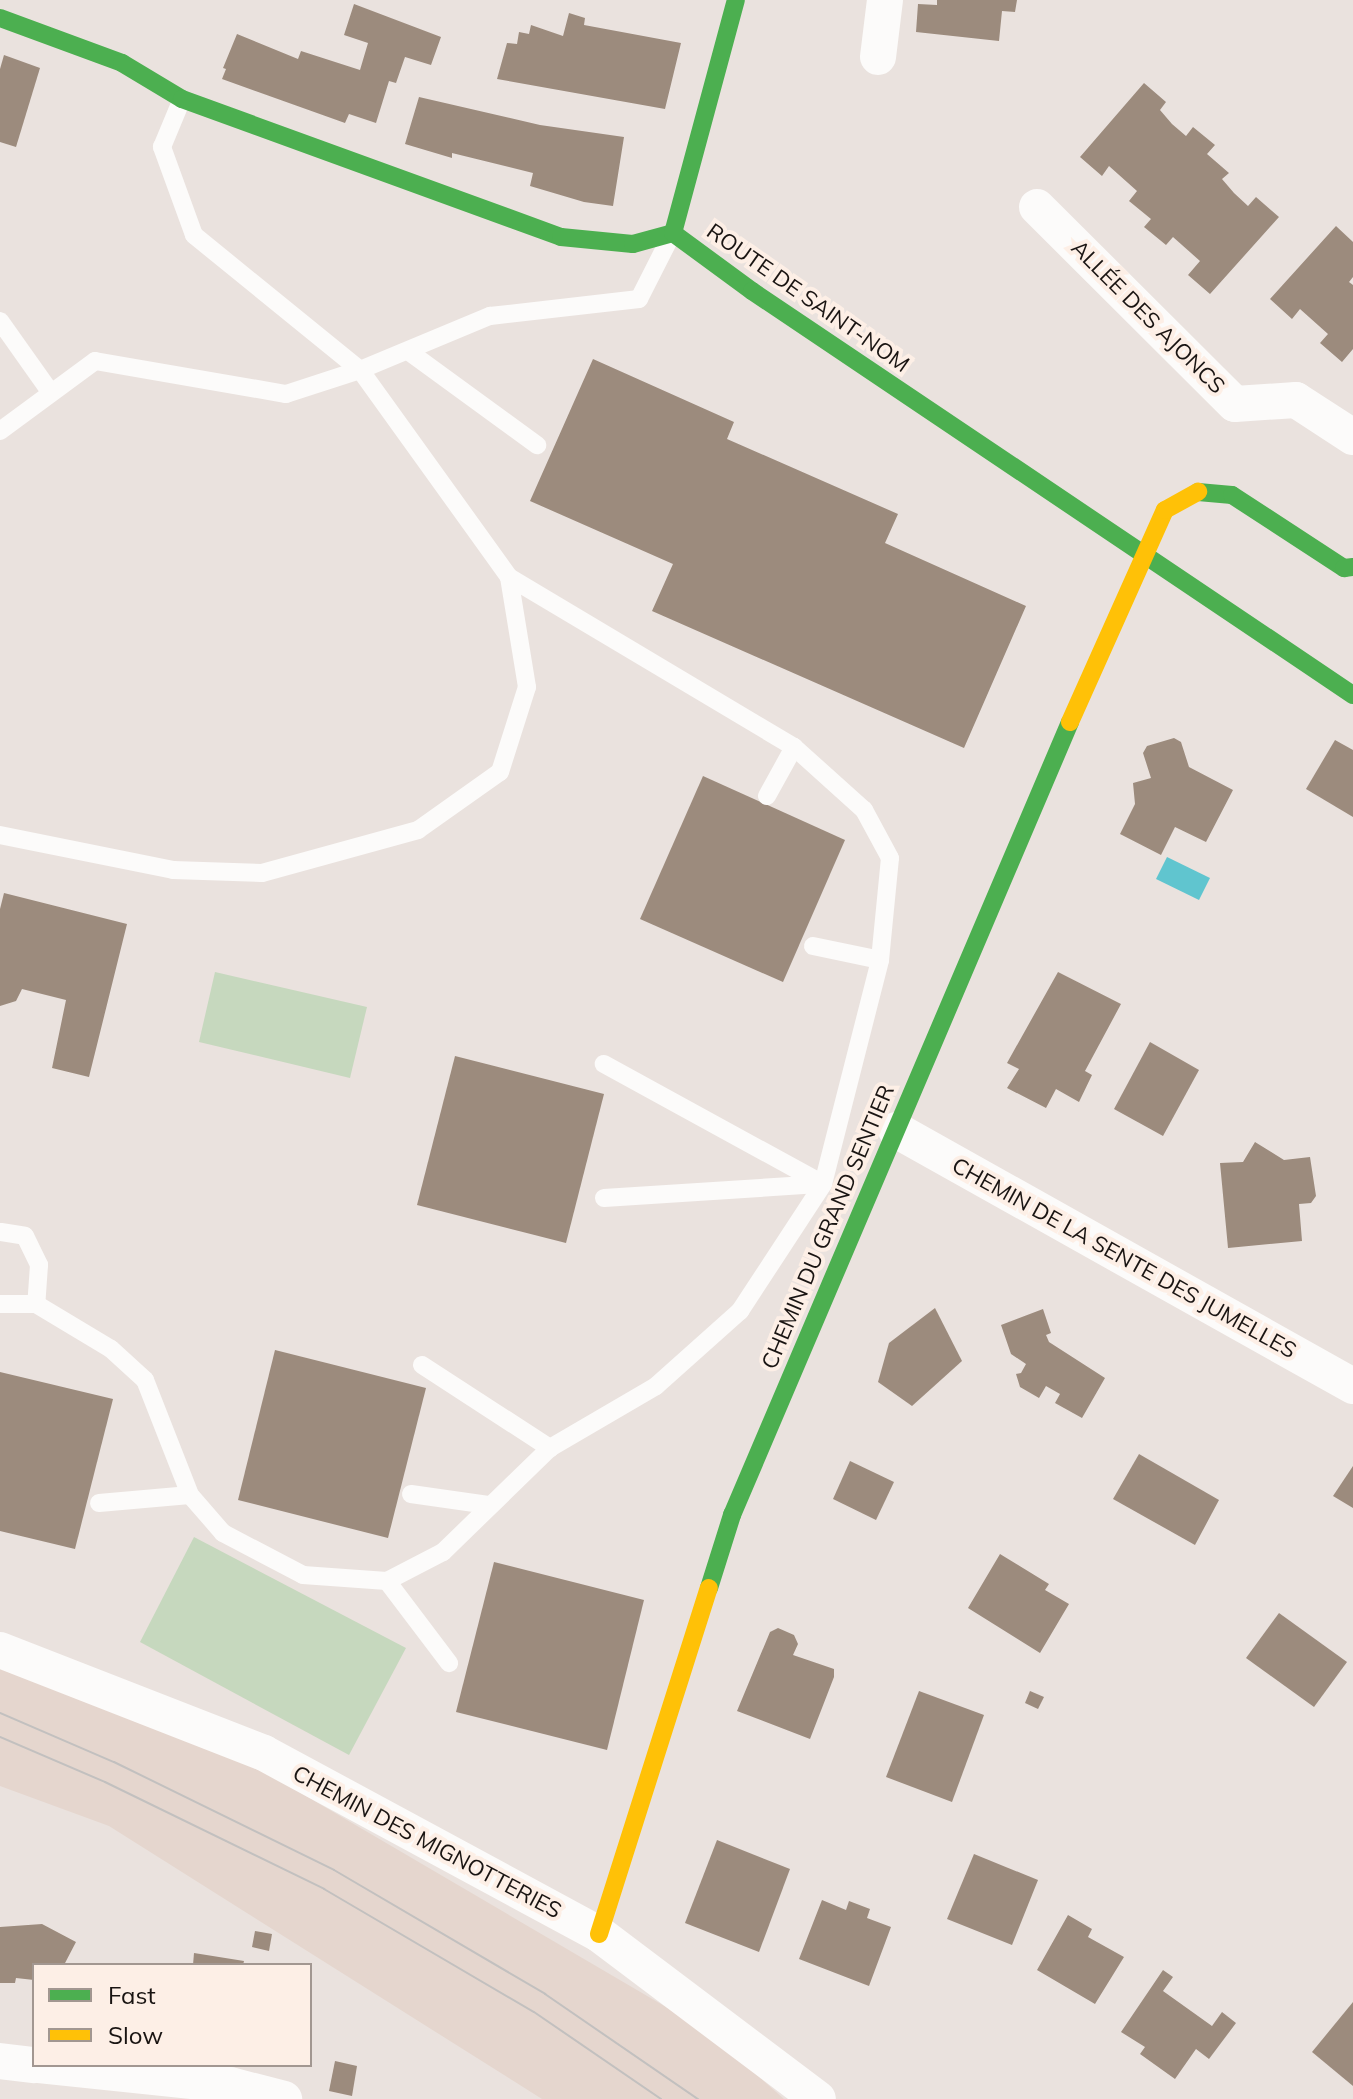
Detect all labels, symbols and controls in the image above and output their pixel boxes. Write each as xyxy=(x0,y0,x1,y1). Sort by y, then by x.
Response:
street label: ROUTE DE SAINT-NOM xyxy=(702,218,914,378)
street label: ALLÉE DES AJONCS xyxy=(1066,235,1230,399)
street label: CHEMIN DU GRAND SENTIER xyxy=(756,1081,900,1373)
street label: CHEMIN DE LA SENTE DES JUMELLES xyxy=(947,1152,1301,1364)
street label: CHEMIN DES MIGNOTTERIES xyxy=(288,1760,566,1924)
legend xyxy=(32,1963,312,2067)
text: Fast xyxy=(108,1980,156,2010)
text: Slow xyxy=(108,2020,163,2050)

